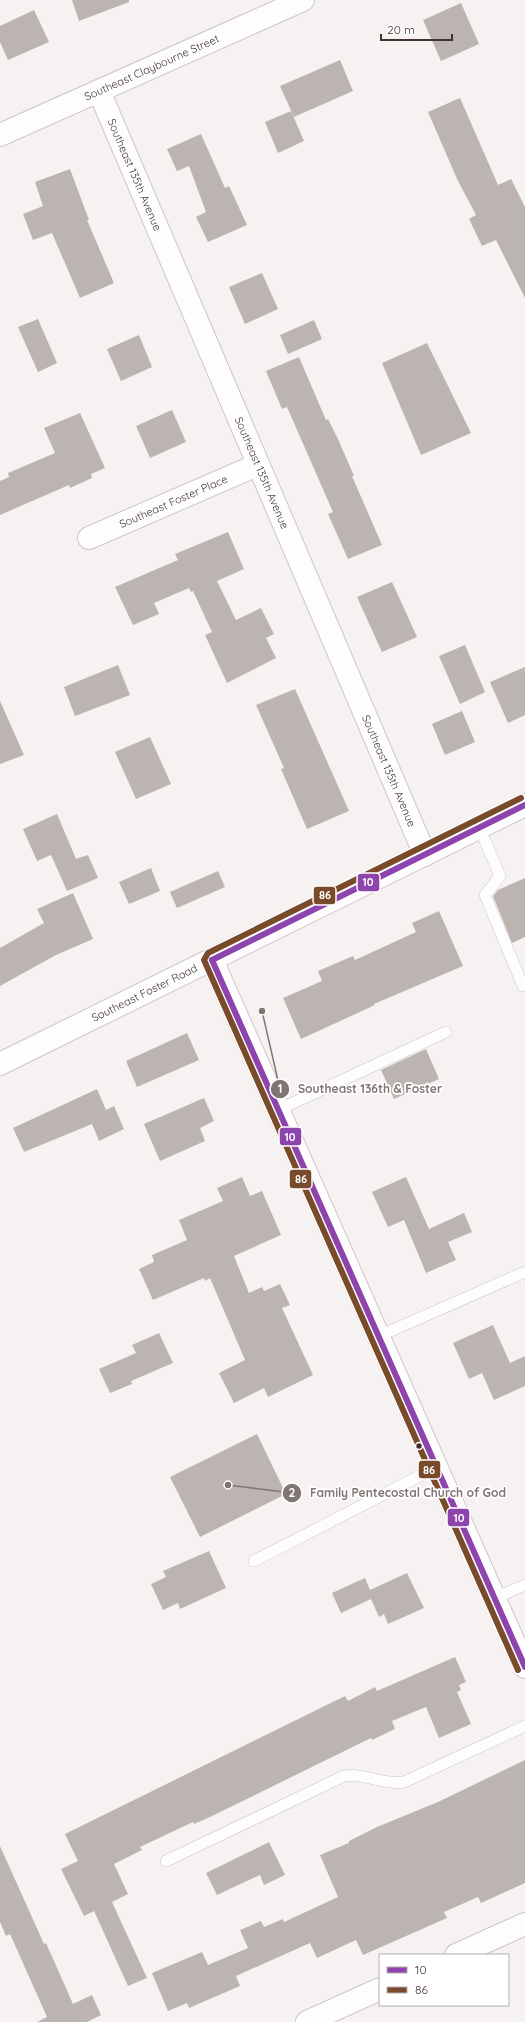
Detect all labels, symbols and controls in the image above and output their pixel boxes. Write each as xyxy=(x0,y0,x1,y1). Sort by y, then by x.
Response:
scale bar xyxy=(381,16,452,42)
text: 20 m xyxy=(387,22,415,37)
street label: Southeast Claybourne Street xyxy=(82,31,221,104)
street label: Southeast 135th Avenue xyxy=(105,117,165,233)
street label: Southeast 135th Avenue xyxy=(232,415,292,531)
street label: Southeast Foster Place xyxy=(117,472,230,531)
street label: Southeast 135th Avenue xyxy=(359,713,419,829)
line badge: 10 xyxy=(357,873,380,892)
text: 10 xyxy=(362,875,374,889)
line badge: 86 xyxy=(313,886,336,905)
text: 86 xyxy=(319,888,331,902)
street label: Southeast Foster Road xyxy=(89,961,200,1025)
callout: Southeast 136th & Foster xyxy=(270,1077,450,1101)
text: 1 xyxy=(278,1081,282,1096)
text: Southeast 136th & Foster xyxy=(298,1081,442,1096)
line badge: 10 xyxy=(279,1127,302,1146)
text: 10 xyxy=(284,1130,296,1144)
line badge: 86 xyxy=(289,1169,312,1189)
text: 86 xyxy=(295,1172,307,1186)
unlabelled marker xyxy=(414,1441,424,1451)
line badge: 86 xyxy=(418,1460,441,1479)
text: 86 xyxy=(423,1463,435,1477)
callout: Family Pentecostal Church of God xyxy=(282,1481,514,1505)
text: 2 xyxy=(289,1485,296,1500)
text: Family Pentecostal Church of God xyxy=(310,1485,506,1500)
line badge: 10 xyxy=(447,1508,470,1527)
text: 10 xyxy=(453,1511,465,1525)
legend xyxy=(379,1954,509,2006)
text: 10 xyxy=(415,1962,427,1977)
text: 86 xyxy=(415,1982,428,1997)

